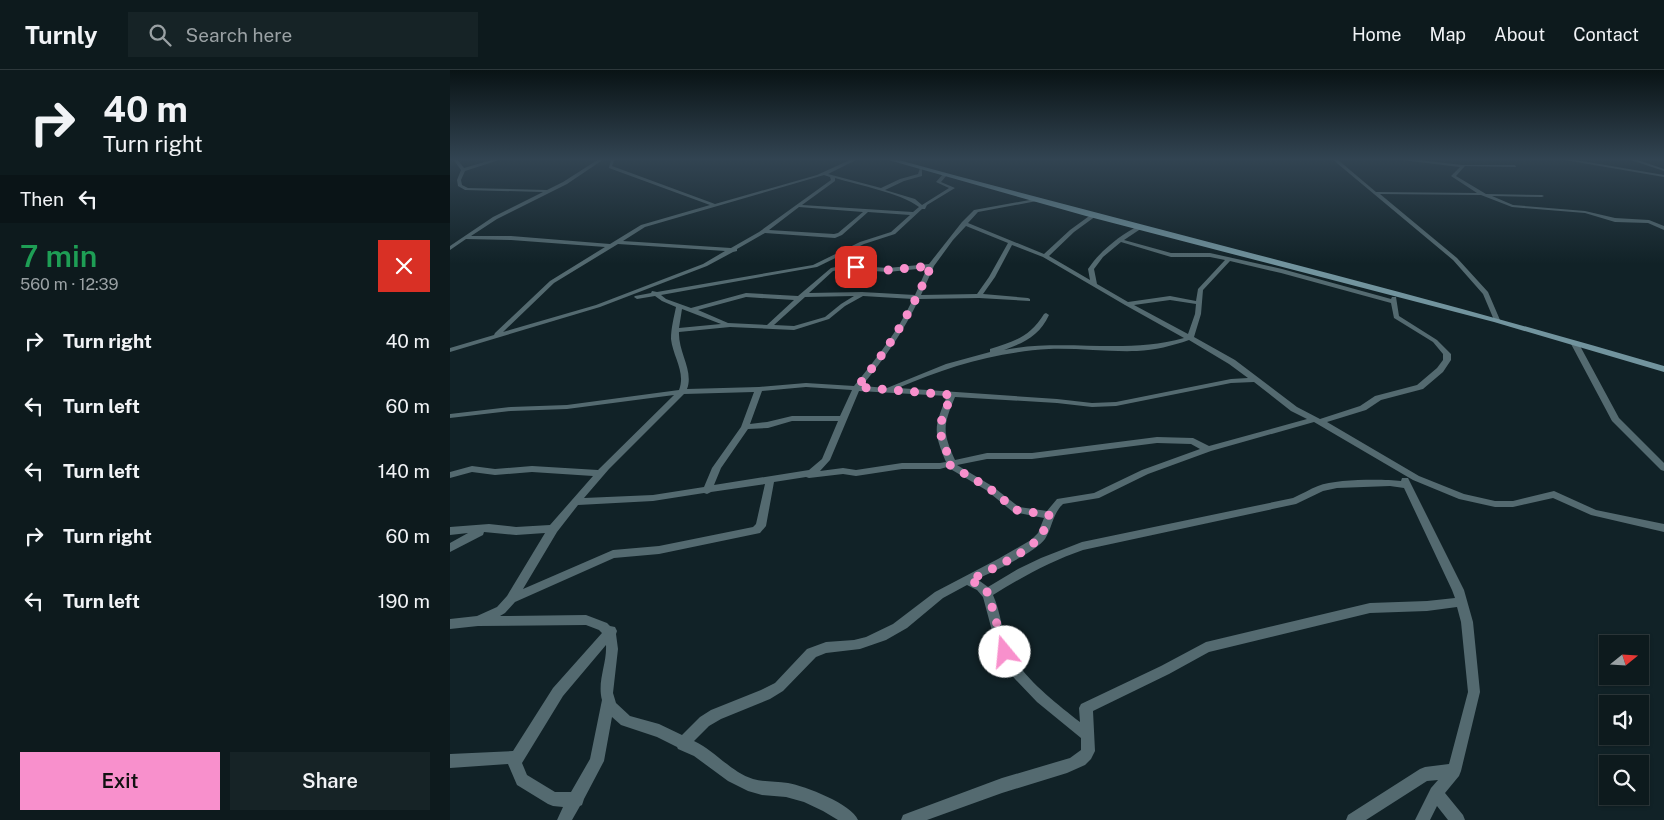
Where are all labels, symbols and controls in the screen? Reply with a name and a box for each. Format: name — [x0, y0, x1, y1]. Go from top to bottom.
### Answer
search box — [128, 12, 478, 57]
text: Turnly — [25, 21, 98, 49]
icon: search — [146, 21, 174, 49]
text: Search here — [186, 24, 292, 46]
text: Home — [1352, 24, 1402, 45]
text: Map — [1430, 24, 1466, 45]
text: About — [1494, 24, 1545, 45]
text: Contact — [1573, 24, 1639, 45]
text: 40 m — [103, 89, 188, 130]
icon: right — [20, 90, 85, 155]
text: Turn right — [103, 131, 203, 157]
icon: left — [74, 185, 102, 213]
text: Then — [20, 188, 64, 210]
text: 7 min — [20, 238, 97, 274]
button: close — [378, 240, 430, 292]
pin — [835, 246, 877, 288]
icon: arrive — [842, 253, 870, 281]
text: 560 m · 12:39 — [20, 275, 119, 294]
icon: right — [20, 327, 48, 355]
text: Turn right — [63, 330, 152, 352]
text: 40 m — [385, 330, 430, 352]
icon: left — [20, 392, 48, 420]
text: Turn left — [63, 395, 140, 417]
text: 60 m — [386, 395, 430, 417]
icon: left — [20, 457, 48, 485]
text: Turn left — [63, 460, 140, 482]
text: 140 m — [378, 460, 430, 482]
icon: right — [20, 522, 48, 550]
text: Turn right — [63, 525, 152, 547]
text: 60 m — [386, 525, 430, 547]
icon: left — [20, 587, 48, 615]
text: Turn left — [63, 590, 140, 612]
text: 190 m — [378, 590, 430, 612]
position arrow — [978, 625, 1030, 677]
north arrow — [1599, 635, 1649, 685]
map controls — [1599, 635, 1649, 805]
button: sound — [1599, 695, 1649, 745]
button: Exit — [20, 752, 220, 810]
button: Share — [230, 752, 430, 810]
button: search — [1599, 755, 1649, 805]

